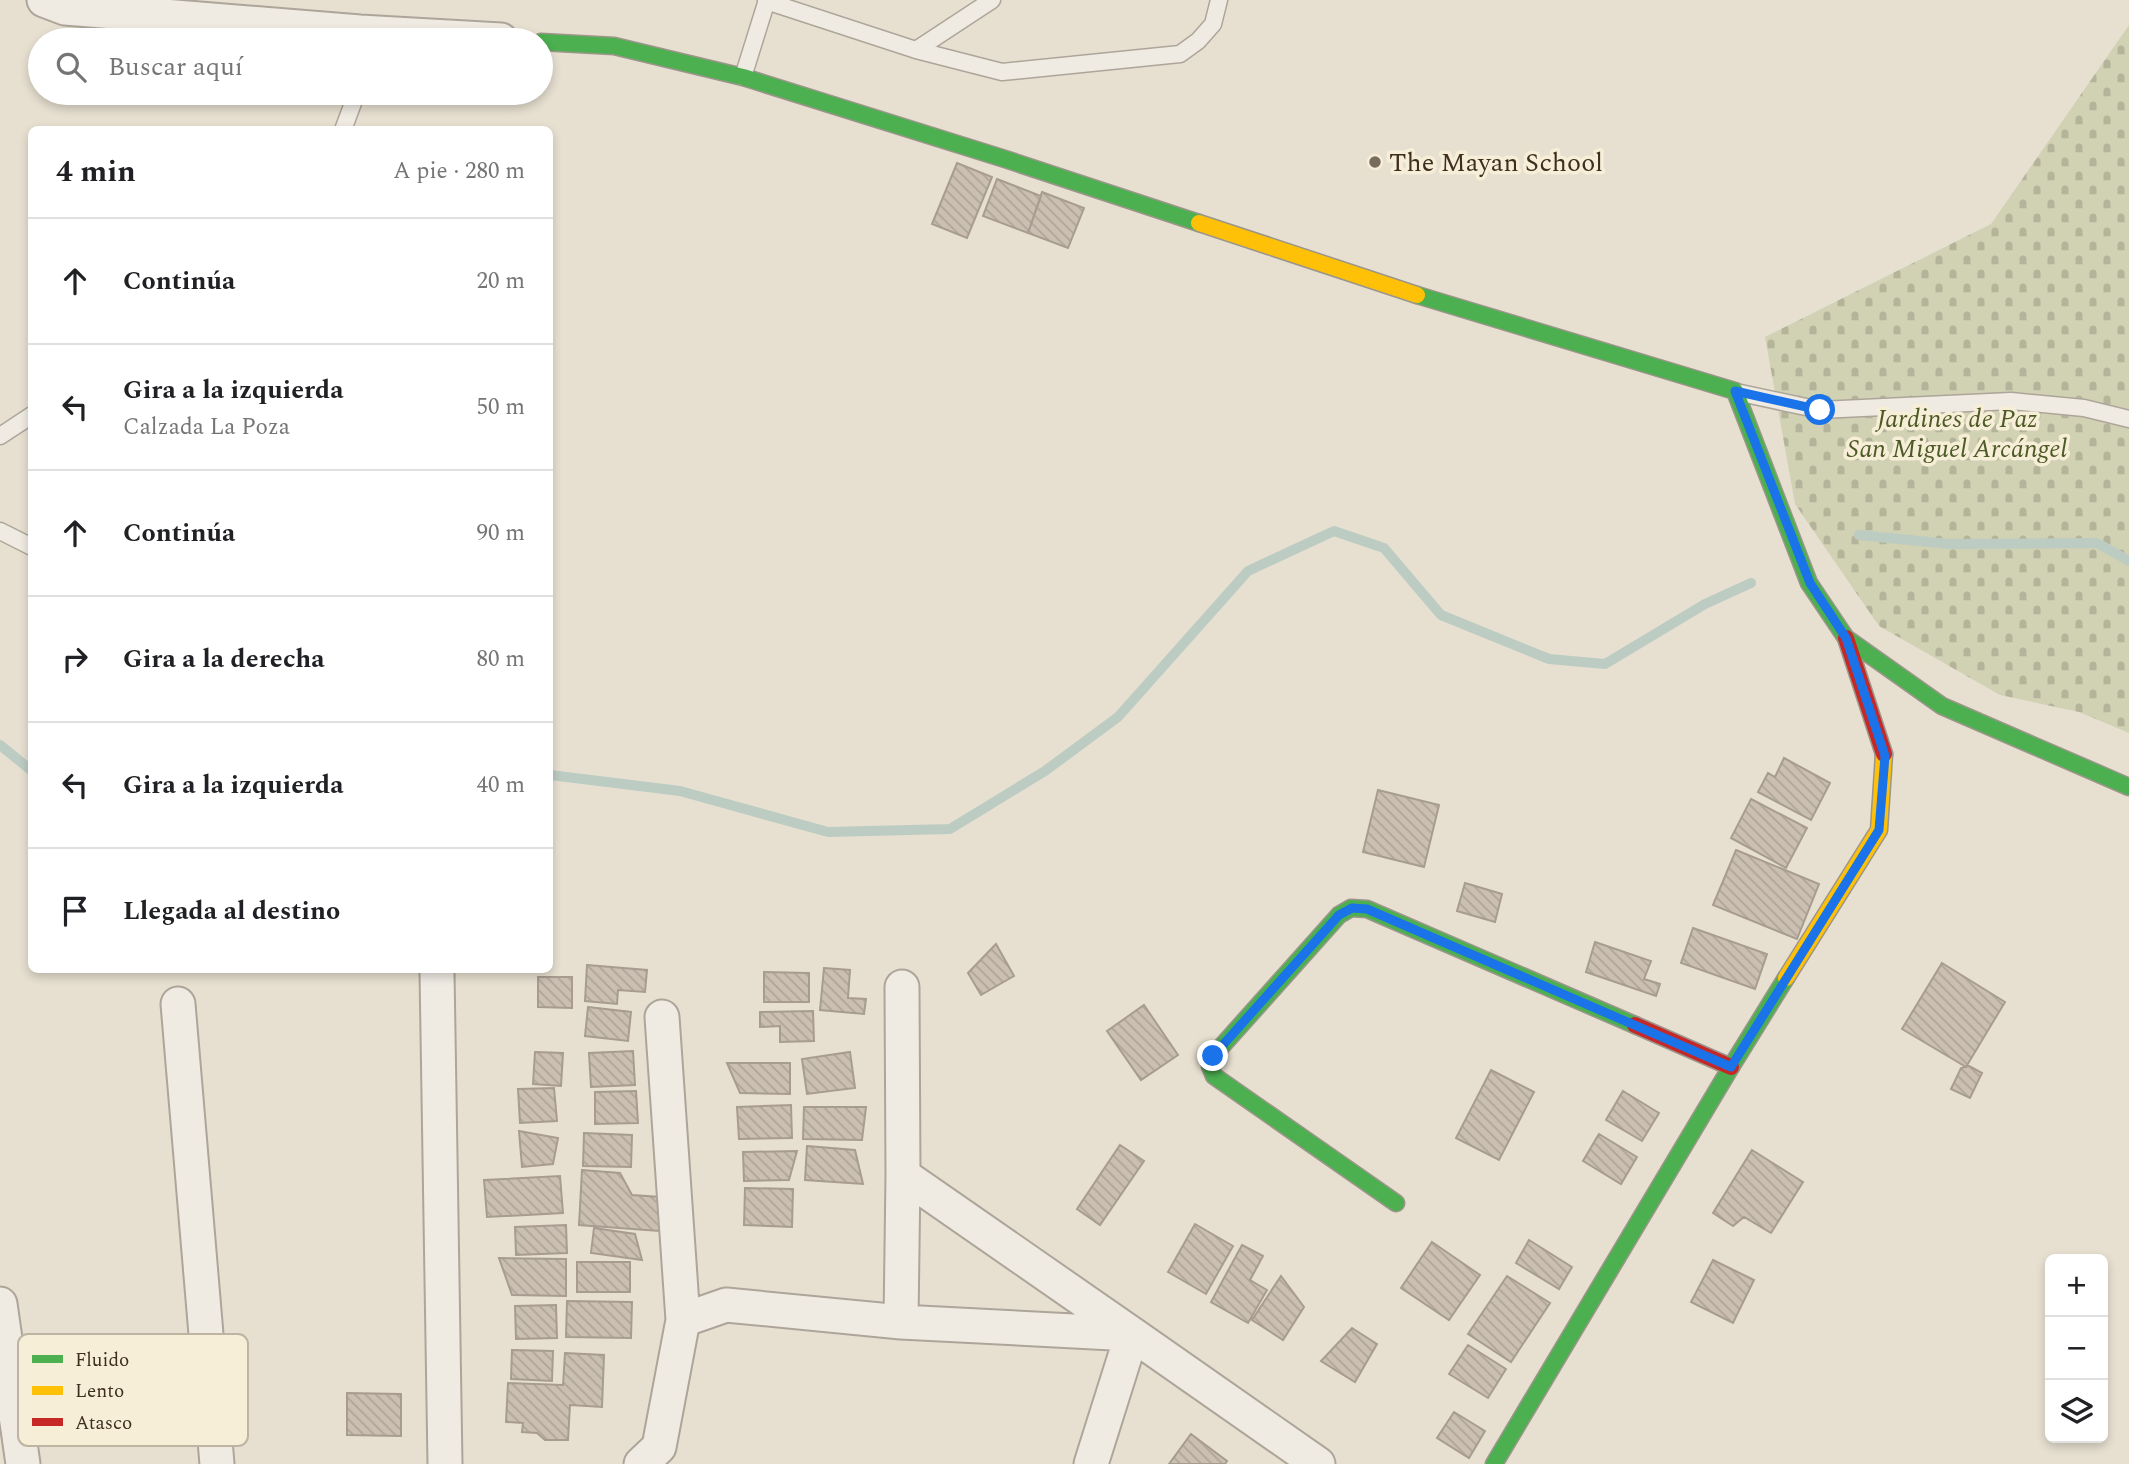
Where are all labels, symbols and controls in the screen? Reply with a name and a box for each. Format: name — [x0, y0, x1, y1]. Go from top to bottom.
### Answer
search box — [28, 28, 553, 105]
text: Buscar aquí — [108, 47, 243, 87]
icon: search — [52, 48, 90, 86]
place label: The Mayan School — [1389, 143, 1603, 183]
text: 4 min — [56, 149, 136, 195]
text: A pie · 280 m — [393, 154, 525, 189]
marker: The Mayan School — [1367, 154, 1383, 170]
text: Continúa — [123, 261, 235, 301]
icon: ahead — [56, 262, 94, 300]
text: 20 m — [476, 264, 525, 299]
text: Gira a la izquierda — [123, 370, 344, 410]
icon: left — [56, 388, 94, 426]
text: 50 m — [476, 390, 525, 425]
route start — [1804, 394, 1835, 425]
park label: Jardines de Paz San Miguel Arcángel — [1847, 399, 2068, 469]
text: Calzada La Poza — [123, 410, 290, 445]
text: Continúa — [123, 513, 235, 553]
icon: ahead — [56, 514, 94, 552]
text: 90 m — [476, 516, 525, 551]
text: Gira a la derecha — [123, 639, 325, 679]
icon: right — [56, 640, 94, 678]
text: 80 m — [476, 642, 525, 677]
text: Gira a la izquierda — [123, 765, 344, 805]
icon: left — [56, 766, 94, 804]
text: 40 m — [476, 768, 525, 803]
text: Llegada al destino — [123, 891, 340, 931]
icon: arrive — [56, 892, 94, 930]
route end — [1197, 1040, 1228, 1071]
map controls — [2045, 1254, 2108, 1443]
button: + — [2045, 1254, 2108, 1317]
button: − — [2045, 1317, 2108, 1380]
legend — [18, 1334, 248, 1446]
text: Fluido — [75, 1346, 129, 1375]
text: Lento — [75, 1377, 124, 1406]
button: layers — [2045, 1380, 2108, 1443]
text: Atasco — [75, 1409, 132, 1438]

